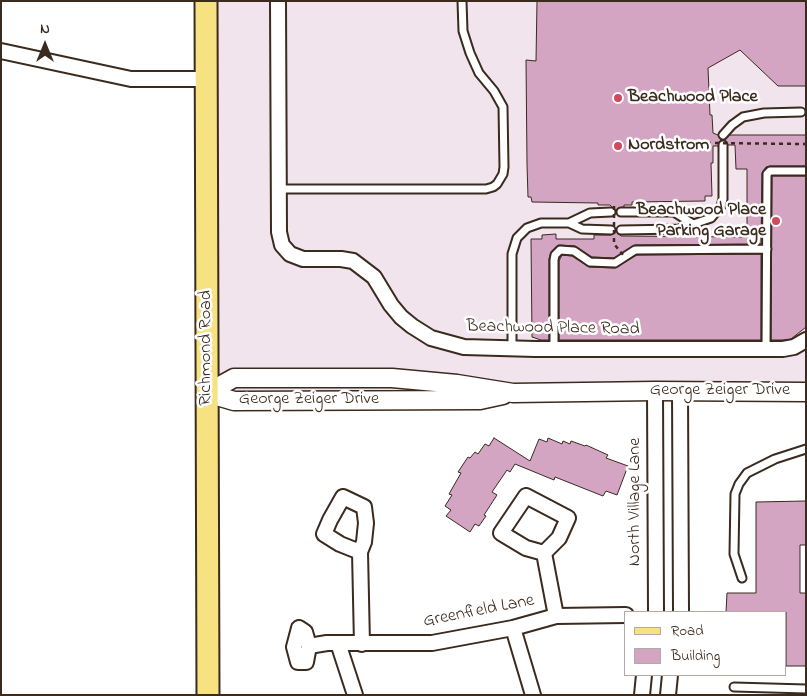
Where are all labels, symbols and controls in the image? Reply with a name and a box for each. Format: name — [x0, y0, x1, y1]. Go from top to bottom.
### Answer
text: N — [40, 19, 50, 40]
north arrow — [20, 20, 70, 70]
place label: Beachwood Place — [628, 87, 758, 109]
marker: Beachwood Place — [612, 92, 624, 104]
place label: Nordstrom — [628, 135, 709, 157]
marker: Nordstrom — [612, 140, 624, 152]
place label: Beachwood Place Parking Garage — [636, 200, 766, 242]
marker: Beachwood Place Parking Garage — [770, 215, 782, 227]
street label: Richmond Road — [196, 290, 218, 406]
street label: Beachwood Place Road — [466, 317, 640, 341]
street label: George Zeiger Drive — [650, 380, 790, 402]
street label: George Zeiger Drive — [239, 389, 379, 411]
street label: North Village Lane — [625, 438, 647, 566]
street label: Greenfield Lane — [422, 591, 536, 633]
legend — [624, 611, 787, 676]
text: Road — [671, 620, 704, 642]
text: Building — [671, 645, 720, 667]

